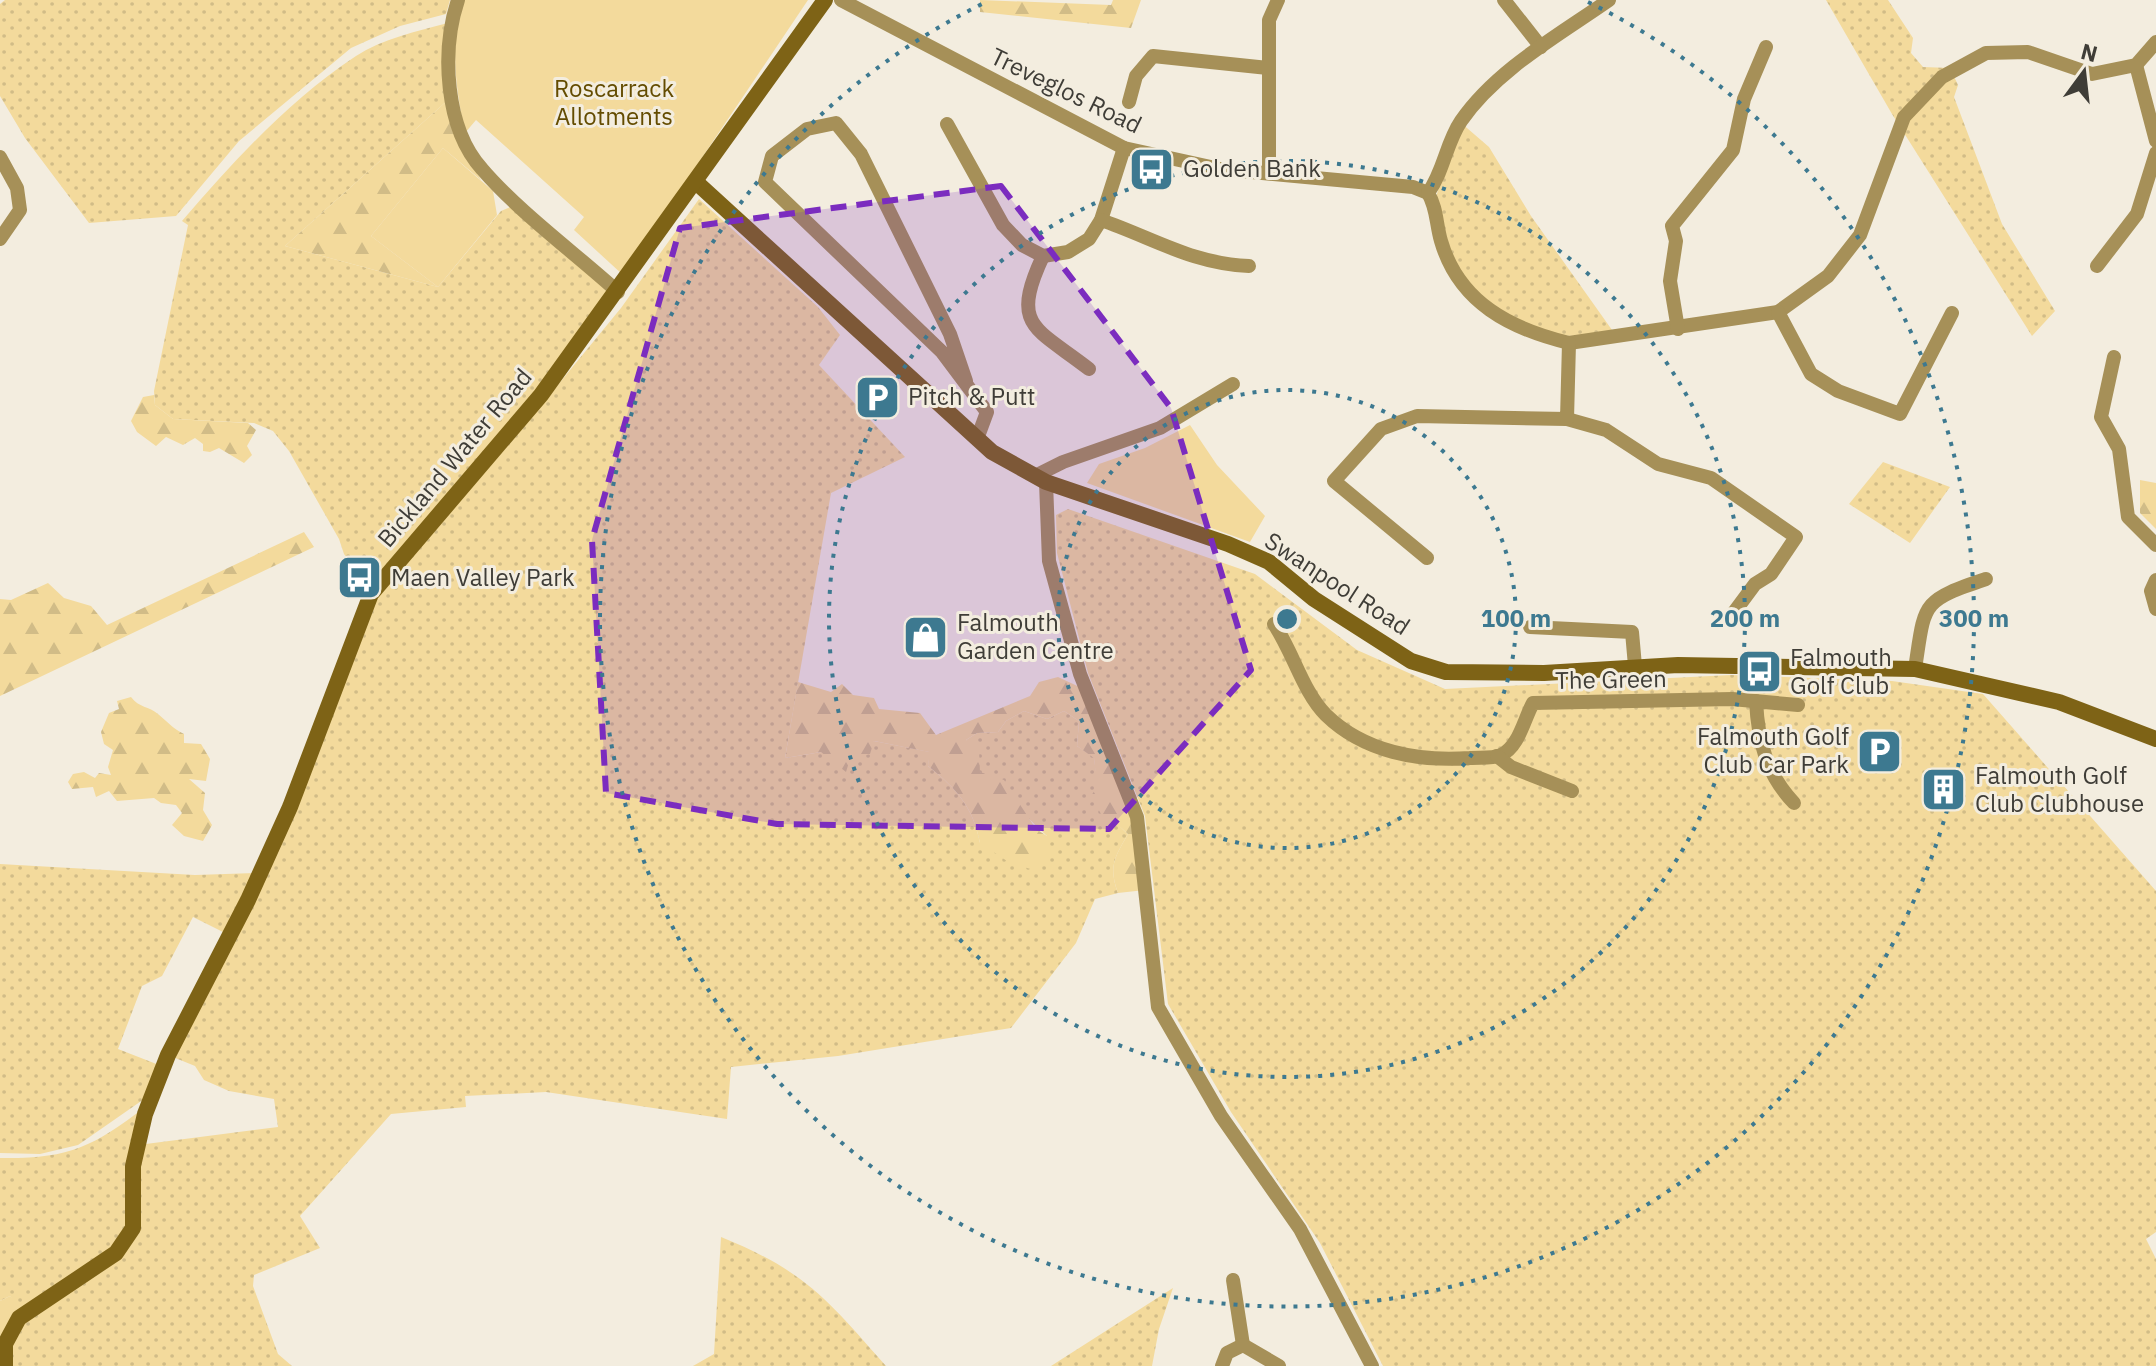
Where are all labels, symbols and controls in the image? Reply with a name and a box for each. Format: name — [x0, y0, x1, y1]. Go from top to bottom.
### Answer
north arrow — [2044, 32, 2124, 112]
text: N — [2078, 36, 2101, 68]
street label: Treveglos Road — [986, 40, 1147, 140]
park label: Roscarrack Allotments — [554, 72, 674, 132]
bus stop icon: Golden Bank — [1128, 145, 1176, 193]
place label: Golden Bank — [1183, 152, 1321, 184]
street label: Bickland Water Road — [370, 361, 539, 553]
parking icon: Pitch & Putt — [853, 373, 901, 421]
place label: Pitch & Putt — [908, 380, 1035, 412]
street label: Swanpool Road — [1259, 524, 1416, 642]
bus stop icon: Maen Valley Park — [336, 554, 384, 602]
place label: Maen Valley Park — [391, 561, 575, 593]
text: 100 m — [1481, 602, 1551, 634]
text: 200 m — [1710, 602, 1780, 634]
text: 300 m — [1939, 602, 2009, 634]
centre of rings — [1273, 605, 1301, 633]
place label: Falmouth Garden Centre — [957, 606, 1114, 666]
shop icon: Falmouth Garden Centre — [902, 613, 950, 661]
place label: Falmouth Golf Club — [1790, 641, 1892, 701]
bus stop icon: Falmouth Golf Club — [1735, 648, 1783, 696]
street label: The Green — [1555, 662, 1667, 696]
place label: Falmouth Golf Club Car Park — [1697, 720, 1849, 780]
parking icon: Falmouth Golf Club Car Park — [1856, 727, 1904, 775]
place label: Falmouth Golf Club Clubhouse — [1975, 759, 2144, 819]
building icon: Falmouth Golf Club Clubhouse — [1920, 766, 1968, 814]

